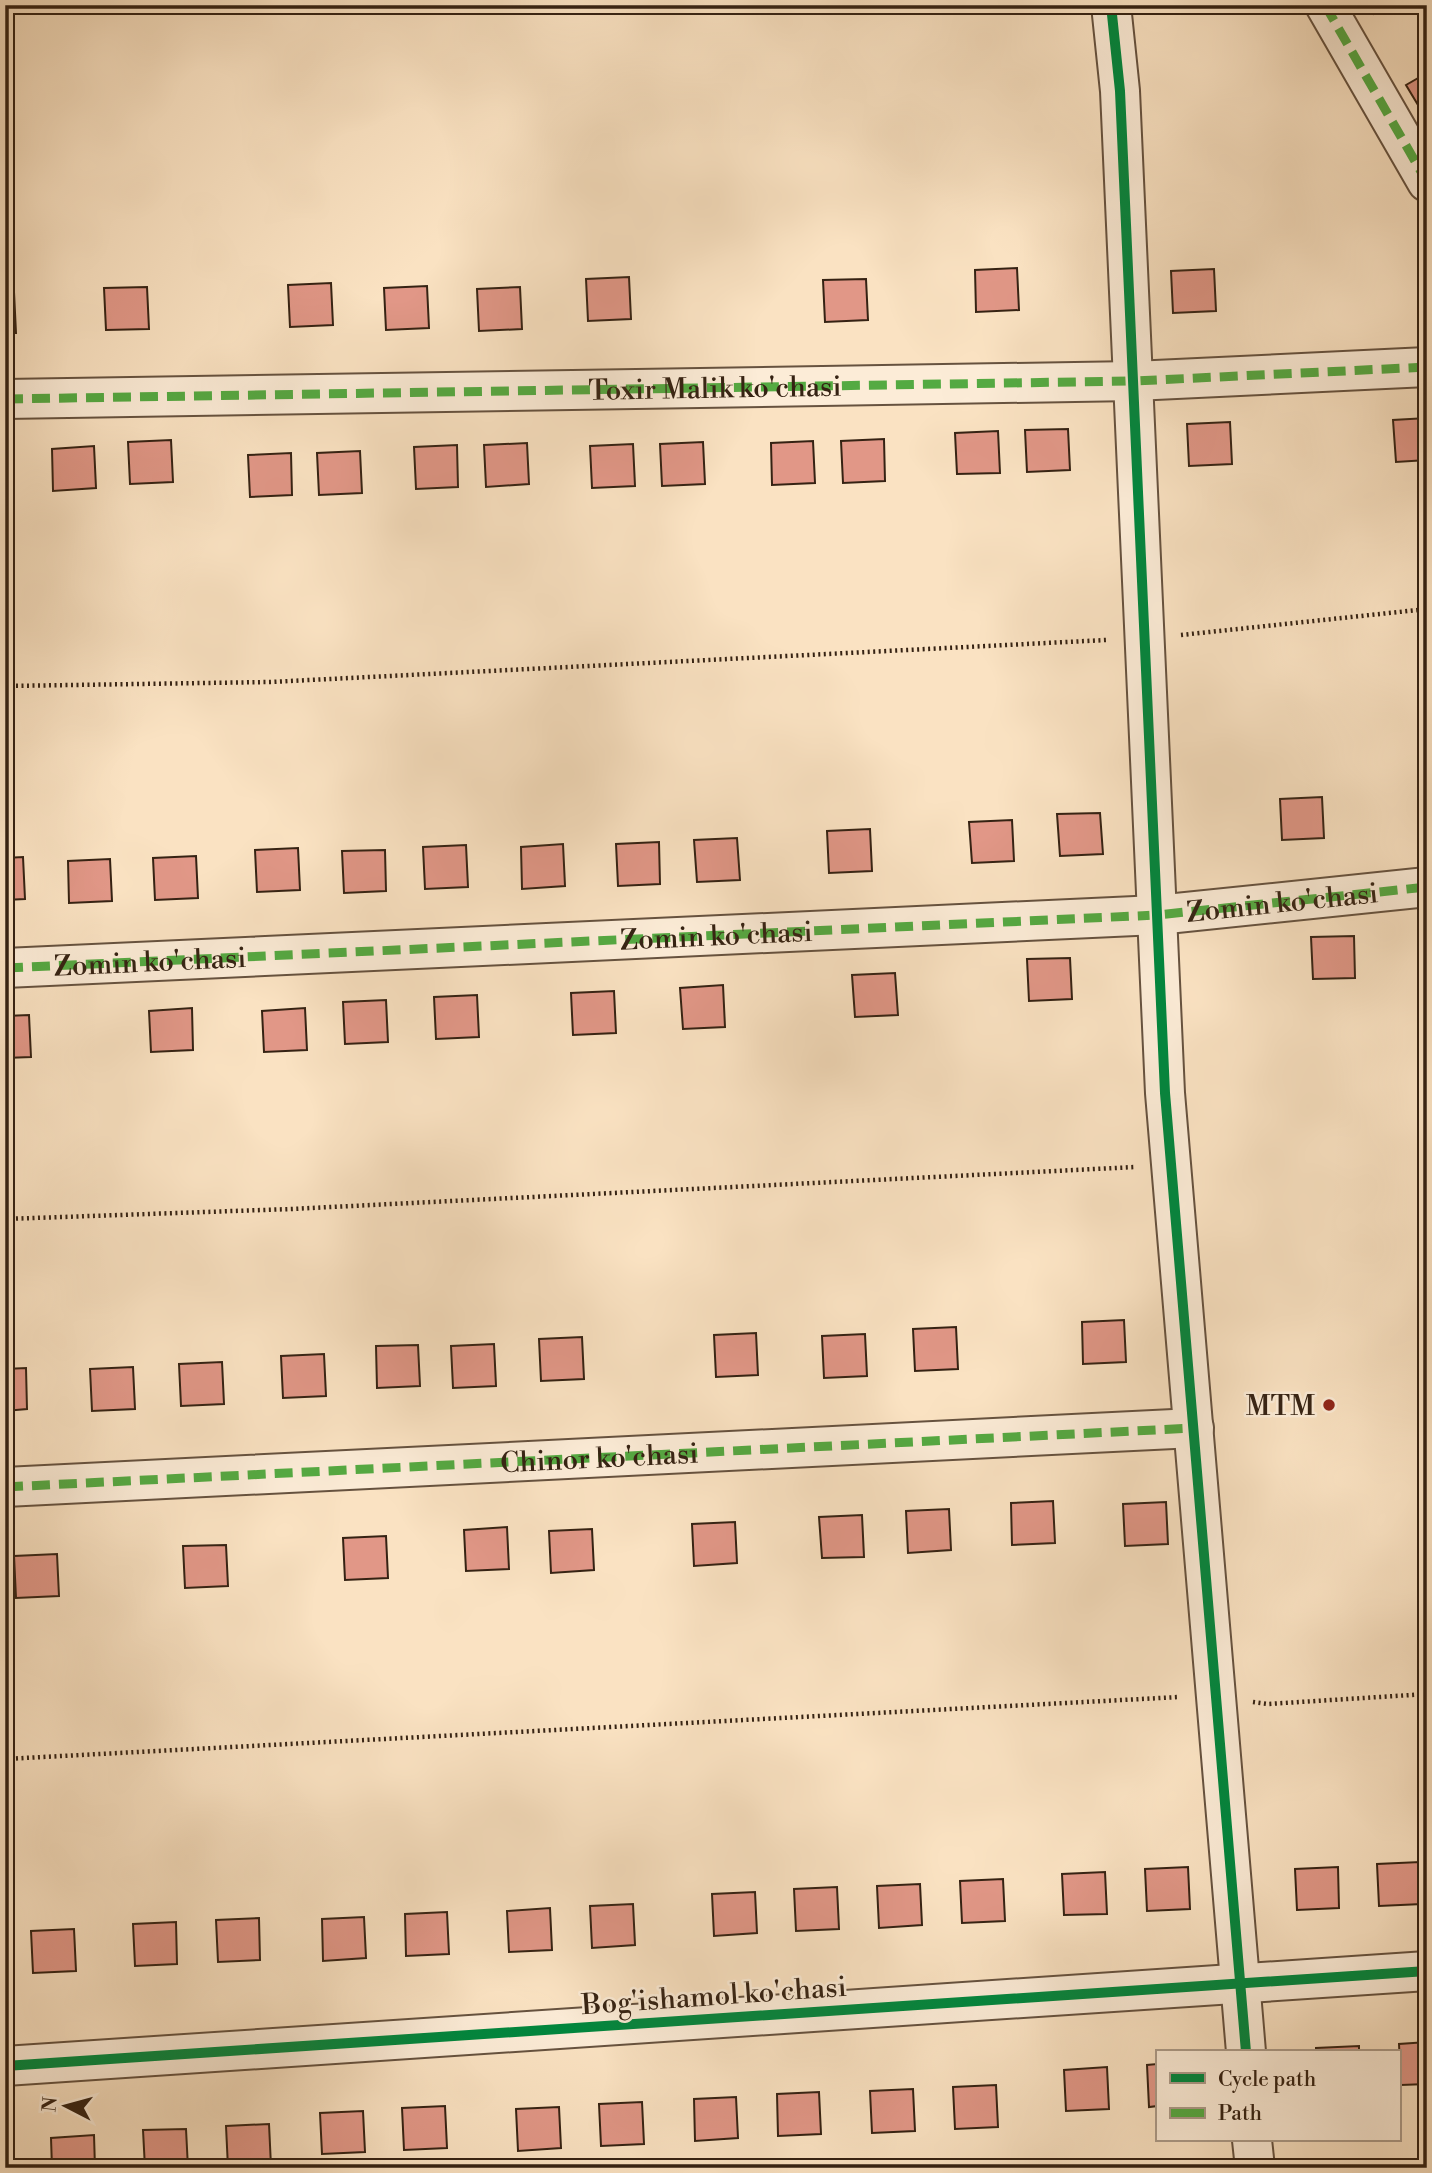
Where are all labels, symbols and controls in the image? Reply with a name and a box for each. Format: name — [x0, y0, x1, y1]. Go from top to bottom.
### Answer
street label: Toxir Malik ko'chasi — [588, 370, 842, 409]
street label: Zomin ko'chasi — [1185, 876, 1380, 931]
street label: Zomin ko'chasi — [619, 915, 813, 959]
street label: Zomin ko'chasi — [53, 941, 247, 985]
place label: MTM — [1246, 1389, 1315, 1424]
marker: MTM — [1321, 1397, 1337, 1413]
street label: Chinor ko'chasi — [500, 1437, 699, 1481]
street label: Bog'ishamol ko'chasi — [579, 1970, 848, 2023]
legend — [1156, 2050, 1400, 2142]
text: Cycle path — [1218, 2067, 1317, 2093]
north arrow — [32, 2072, 102, 2142]
text: N — [37, 2096, 63, 2113]
text: Path — [1218, 2101, 1263, 2127]

